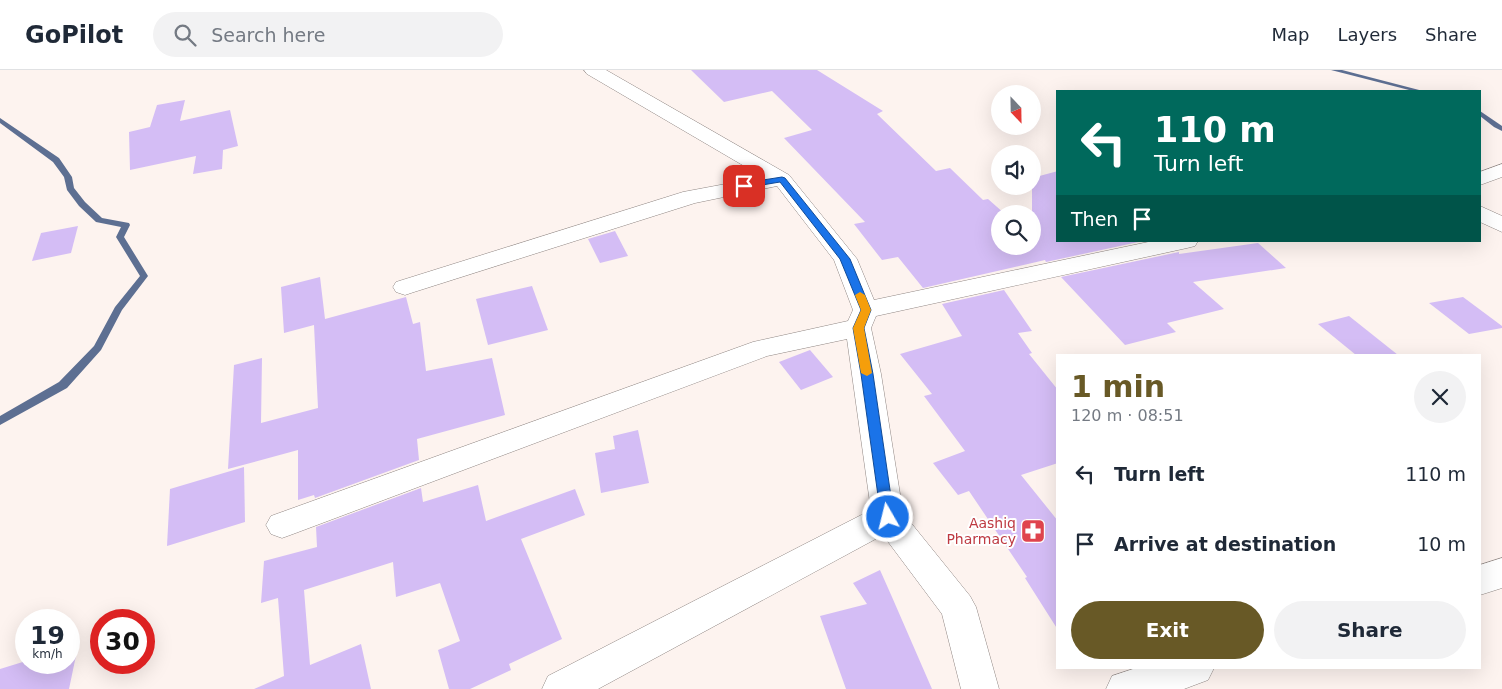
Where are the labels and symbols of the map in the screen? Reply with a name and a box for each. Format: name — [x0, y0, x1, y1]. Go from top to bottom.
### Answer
north arrow — [991, 85, 1041, 135]
pin — [723, 165, 765, 207]
position arrow — [861, 490, 913, 542]
place label: Aashiq Pharmacy — [946, 515, 1016, 547]
pharmacy icon: Aashiq Pharmacy — [1020, 518, 1046, 544]
speed limit sign: 30 — [90, 609, 155, 674]

